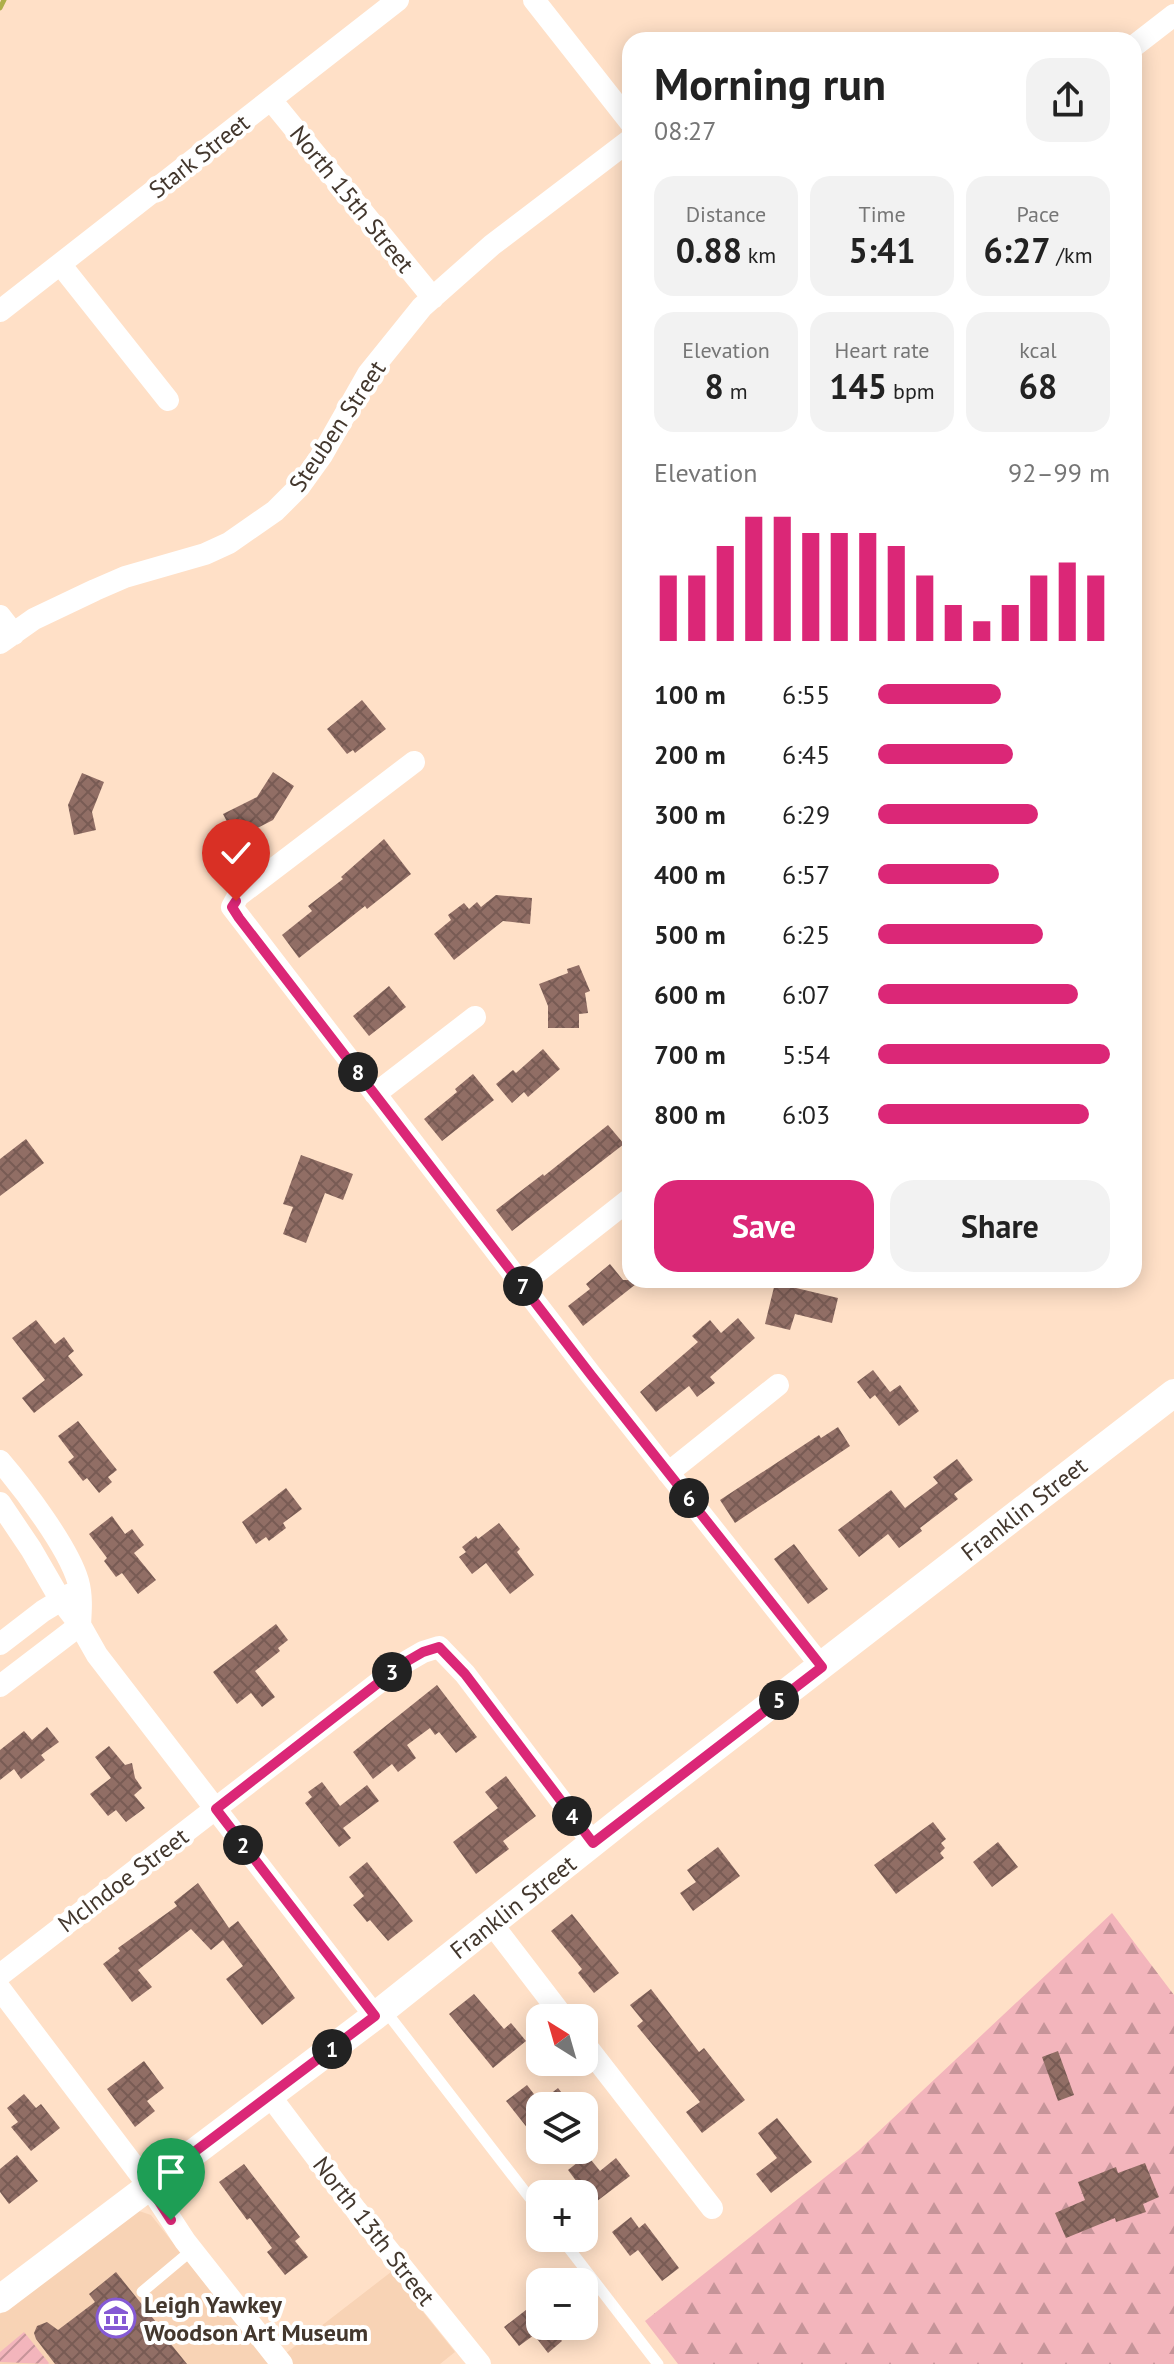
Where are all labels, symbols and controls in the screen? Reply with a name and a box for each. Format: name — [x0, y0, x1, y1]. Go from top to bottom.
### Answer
text: Morning run — [654, 55, 886, 112]
button: share — [1026, 58, 1110, 142]
street label: Stark Street — [142, 107, 256, 205]
text: 08:27 — [654, 114, 716, 147]
street label: North 15th Street — [283, 119, 421, 279]
text: Distance — [686, 200, 766, 228]
text: Time — [858, 200, 906, 228]
text: Pace — [1016, 200, 1060, 228]
text: 0.88 — [676, 228, 742, 272]
text: 5:41 — [849, 228, 915, 272]
text: 6:27 — [983, 228, 1050, 272]
text: km — [742, 241, 776, 269]
text: /km — [1050, 241, 1093, 269]
text: Elevation — [682, 336, 770, 364]
text: Heart rate — [834, 336, 930, 364]
text: kcal — [1019, 336, 1057, 364]
street label: Steuben Street — [282, 354, 392, 498]
text: 8 — [704, 364, 724, 408]
text: 145 — [829, 364, 887, 408]
text: 68 — [1019, 364, 1057, 408]
text: m — [724, 377, 748, 405]
text: bpm — [887, 377, 935, 405]
text: Elevation — [654, 456, 758, 489]
text: 92–99 m — [1008, 456, 1110, 489]
text: 100 m — [654, 678, 726, 711]
text: 6:55 — [782, 678, 830, 711]
text: 200 m — [654, 738, 726, 771]
text: 6:45 — [782, 738, 830, 771]
text: 300 m — [654, 798, 726, 831]
text: 6:29 — [782, 798, 830, 831]
pin — [202, 819, 270, 901]
icon: check — [214, 831, 258, 875]
text: 400 m — [654, 858, 726, 891]
text: 6:57 — [782, 858, 830, 891]
text: 500 m — [654, 918, 726, 951]
text: 6:25 — [782, 918, 830, 951]
text: 600 m — [654, 978, 726, 1011]
text: 6:07 — [782, 978, 830, 1011]
text: 700 m — [654, 1038, 726, 1071]
text: 5:54 — [782, 1038, 830, 1071]
pin: 8 — [338, 1052, 378, 1092]
text: 8 — [352, 1058, 364, 1086]
text: 800 m — [654, 1098, 726, 1131]
text: 6:03 — [782, 1098, 830, 1131]
button: Save — [654, 1180, 874, 1272]
button: Share — [890, 1180, 1110, 1272]
pin: 7 — [503, 1266, 543, 1306]
text: 7 — [517, 1272, 529, 1300]
street label: Franklin Street — [955, 1450, 1093, 1568]
pin: 6 — [669, 1478, 709, 1518]
text: 6 — [683, 1484, 695, 1512]
pin: 3 — [372, 1652, 412, 1692]
text: 3 — [386, 1658, 398, 1686]
pin: 5 — [759, 1680, 799, 1720]
text: 5 — [773, 1686, 785, 1714]
pin: 4 — [552, 1796, 592, 1836]
text: 4 — [566, 1802, 578, 1830]
street label: McIndoe Street — [52, 1821, 194, 1939]
pin: 2 — [223, 1825, 263, 1865]
text: 2 — [237, 1831, 249, 1859]
street label: Franklin Street — [444, 1848, 582, 1966]
north arrow — [526, 2004, 598, 2076]
map controls — [526, 2004, 598, 2340]
pin: 1 — [312, 2029, 352, 2069]
text: 1 — [326, 2035, 338, 2063]
button: layers — [526, 2092, 598, 2164]
pin — [137, 2138, 205, 2220]
icon: arrive — [149, 2150, 193, 2194]
street label: North 13th Street — [306, 2150, 442, 2312]
button: + — [526, 2180, 598, 2252]
button: − — [526, 2268, 598, 2340]
place label: Leigh Yawkey Woodson Art Museum — [144, 2289, 368, 2348]
museum icon: Leigh Yawkey Woodson Art Museum — [95, 2297, 137, 2339]

